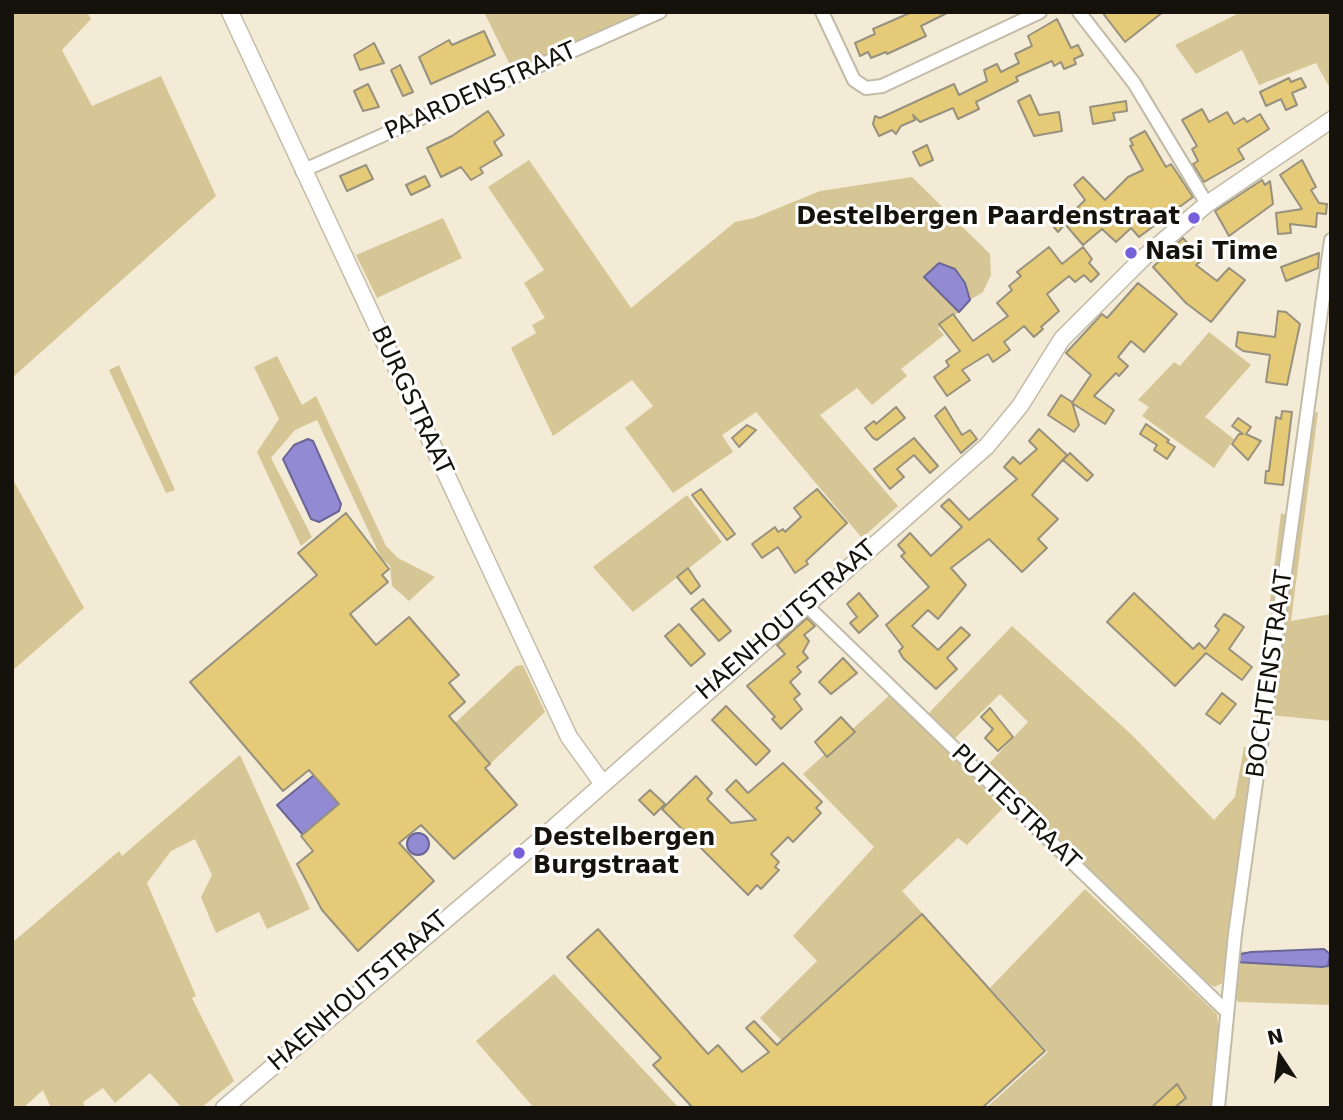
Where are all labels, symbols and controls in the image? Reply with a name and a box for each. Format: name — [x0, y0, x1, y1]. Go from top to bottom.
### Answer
street label: PAARDENSTRAAT — [381, 37, 581, 147]
place label: Destelbergen Paardenstraat — [796, 204, 1180, 232]
marker: Destelbergen Paardenstraat — [1186, 210, 1202, 226]
place label: Nasi Time — [1145, 239, 1278, 267]
marker: Nasi Time — [1123, 245, 1139, 261]
street label: BURGSTRAAT — [364, 322, 458, 480]
street label: HAENHOUTSTRAAT — [691, 535, 883, 707]
street label: BOCHTENSTRAAT — [1242, 568, 1300, 780]
street label: PUTTESTRAAT — [945, 739, 1085, 877]
place label: Destelbergen Burgstraat — [533, 825, 715, 881]
marker: Destelbergen Burgstraat — [511, 845, 527, 861]
street label: HAENHOUTSTRAAT — [263, 906, 455, 1078]
north arrow — [1245, 1022, 1315, 1092]
text: N — [1265, 1024, 1285, 1049]

